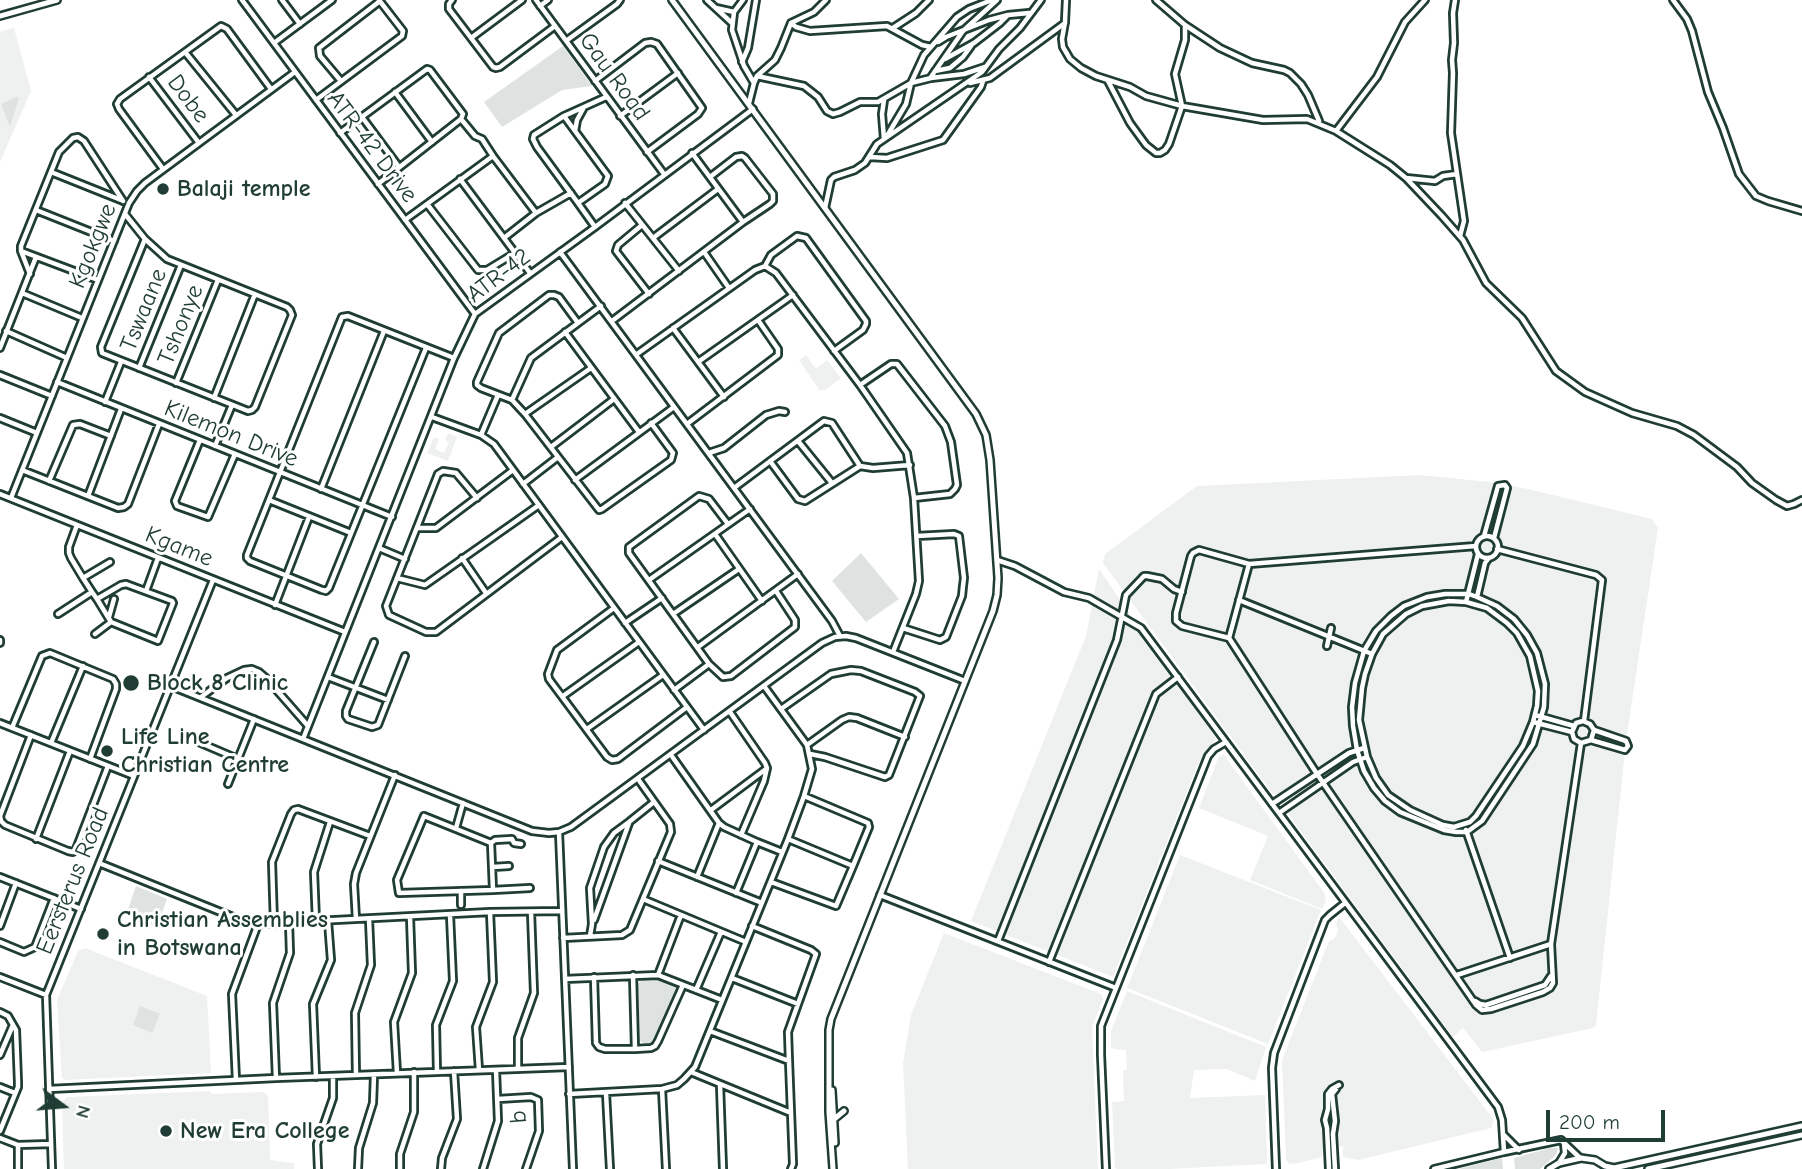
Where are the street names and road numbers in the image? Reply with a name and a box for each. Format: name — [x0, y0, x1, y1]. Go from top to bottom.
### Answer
street label: Gau Road — [572, 27, 656, 127]
street label: Dobe — [161, 69, 215, 129]
street label: ATR-42 Drive — [321, 85, 423, 209]
street label: Kgokgwe — [63, 200, 123, 292]
street label: ATR-42 — [461, 243, 537, 309]
street label: Tswaane — [114, 265, 174, 355]
street label: Tshonye — [152, 281, 210, 369]
street label: Kilemon Drive — [160, 394, 302, 474]
street label: Kgame — [141, 520, 217, 574]
street label: Eersterus Road — [30, 803, 116, 959]
street label: b — [504, 1109, 534, 1125]

